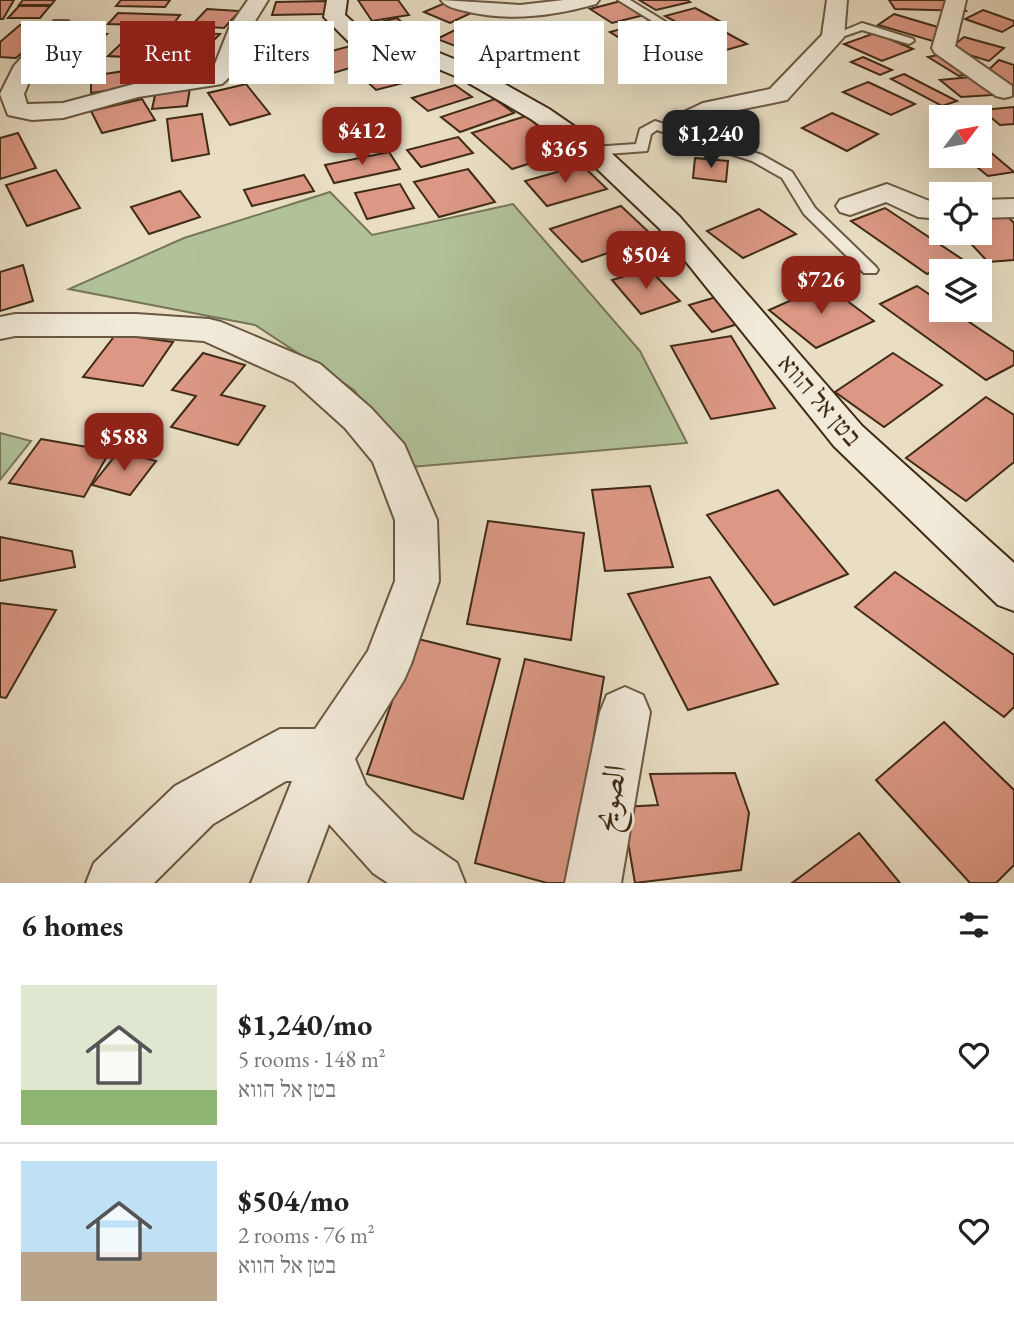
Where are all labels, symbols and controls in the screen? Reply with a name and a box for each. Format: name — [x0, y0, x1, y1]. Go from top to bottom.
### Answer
chip: Buy — [21, 21, 106, 84]
chip: Rent — [120, 21, 215, 84]
chip: Filters — [229, 21, 334, 84]
chip: New — [348, 21, 440, 84]
chip: Apartment — [454, 21, 604, 84]
chip: House — [618, 21, 727, 84]
north arrow — [929, 105, 992, 168]
map controls — [929, 105, 992, 322]
pin: $412 — [321, 108, 403, 167]
pin: $1,240 — [654, 110, 768, 170]
text: $412 — [338, 115, 386, 145]
text: $1,240 — [679, 118, 743, 148]
pin: $365 — [524, 125, 606, 185]
text: $365 — [541, 133, 589, 163]
button: locate — [929, 182, 992, 245]
pin: $504 — [605, 232, 687, 291]
text: $504 — [622, 239, 670, 269]
pin: $726 — [780, 256, 862, 316]
button: layers — [929, 259, 992, 322]
text: $726 — [797, 264, 845, 294]
street label: בטן אל הווא — [771, 347, 869, 453]
pin: $588 — [83, 414, 165, 473]
text: $588 — [100, 421, 148, 451]
street label: الصويح — [582, 761, 642, 836]
text: 6 homes — [21, 906, 123, 945]
icon: filters — [955, 906, 993, 944]
text: $1,240/mo — [238, 1005, 372, 1044]
icon: home — [77, 1013, 161, 1097]
icon: heart — [955, 1036, 993, 1074]
text: 5 rooms · 148 m² — [238, 1044, 386, 1074]
text: בטן אל הווא — [238, 1074, 336, 1104]
text: $504/mo — [238, 1181, 349, 1220]
icon: home — [77, 1189, 161, 1273]
icon: heart — [955, 1212, 993, 1250]
text: 2 rooms · 76 m² — [238, 1220, 375, 1250]
text: בטן אל הווא — [238, 1250, 336, 1280]

